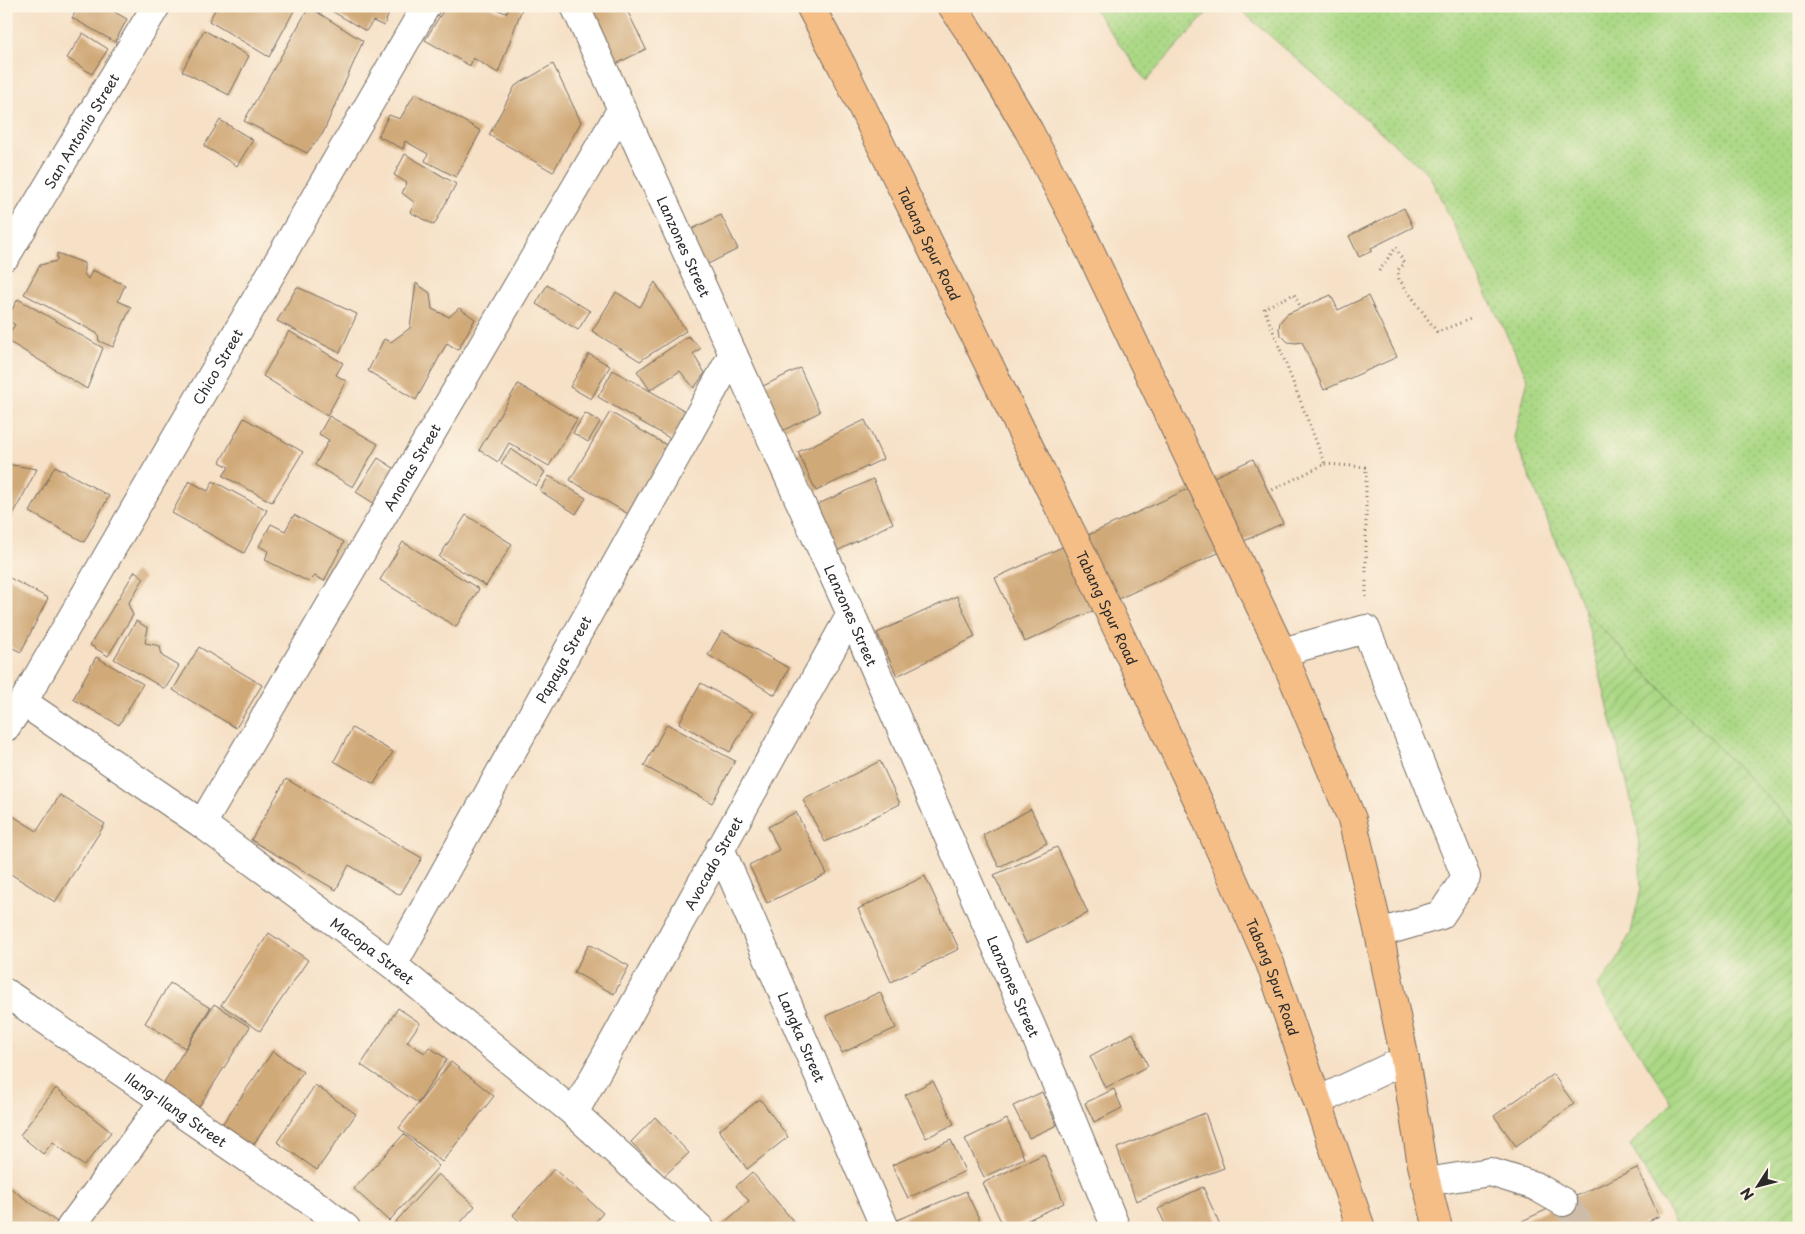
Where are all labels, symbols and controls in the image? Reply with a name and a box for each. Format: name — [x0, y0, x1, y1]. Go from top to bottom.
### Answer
street label: San Antonio Street — [38, 69, 124, 192]
street label: Tabang Spur Road — [893, 183, 966, 304]
street label: Lanzones Street — [652, 193, 716, 301]
street label: Chico Street — [187, 324, 248, 408]
street label: Anonas Street — [378, 419, 446, 515]
street label: Tabang Spur Road — [1071, 547, 1143, 668]
street label: Lanzones Street — [819, 561, 883, 669]
street label: Papaya Street — [530, 611, 596, 707]
street label: Avocado Street — [678, 812, 747, 913]
street label: Macopa Street — [326, 912, 419, 989]
street label: Tabang Spur Road — [1241, 915, 1305, 1038]
street label: Lanzones Street — [982, 932, 1045, 1041]
street label: Langka Street — [773, 989, 831, 1086]
street label: Ilang-Ilang Street — [121, 1067, 232, 1152]
north arrow — [1732, 1162, 1782, 1212]
text: N — [1735, 1183, 1759, 1205]

